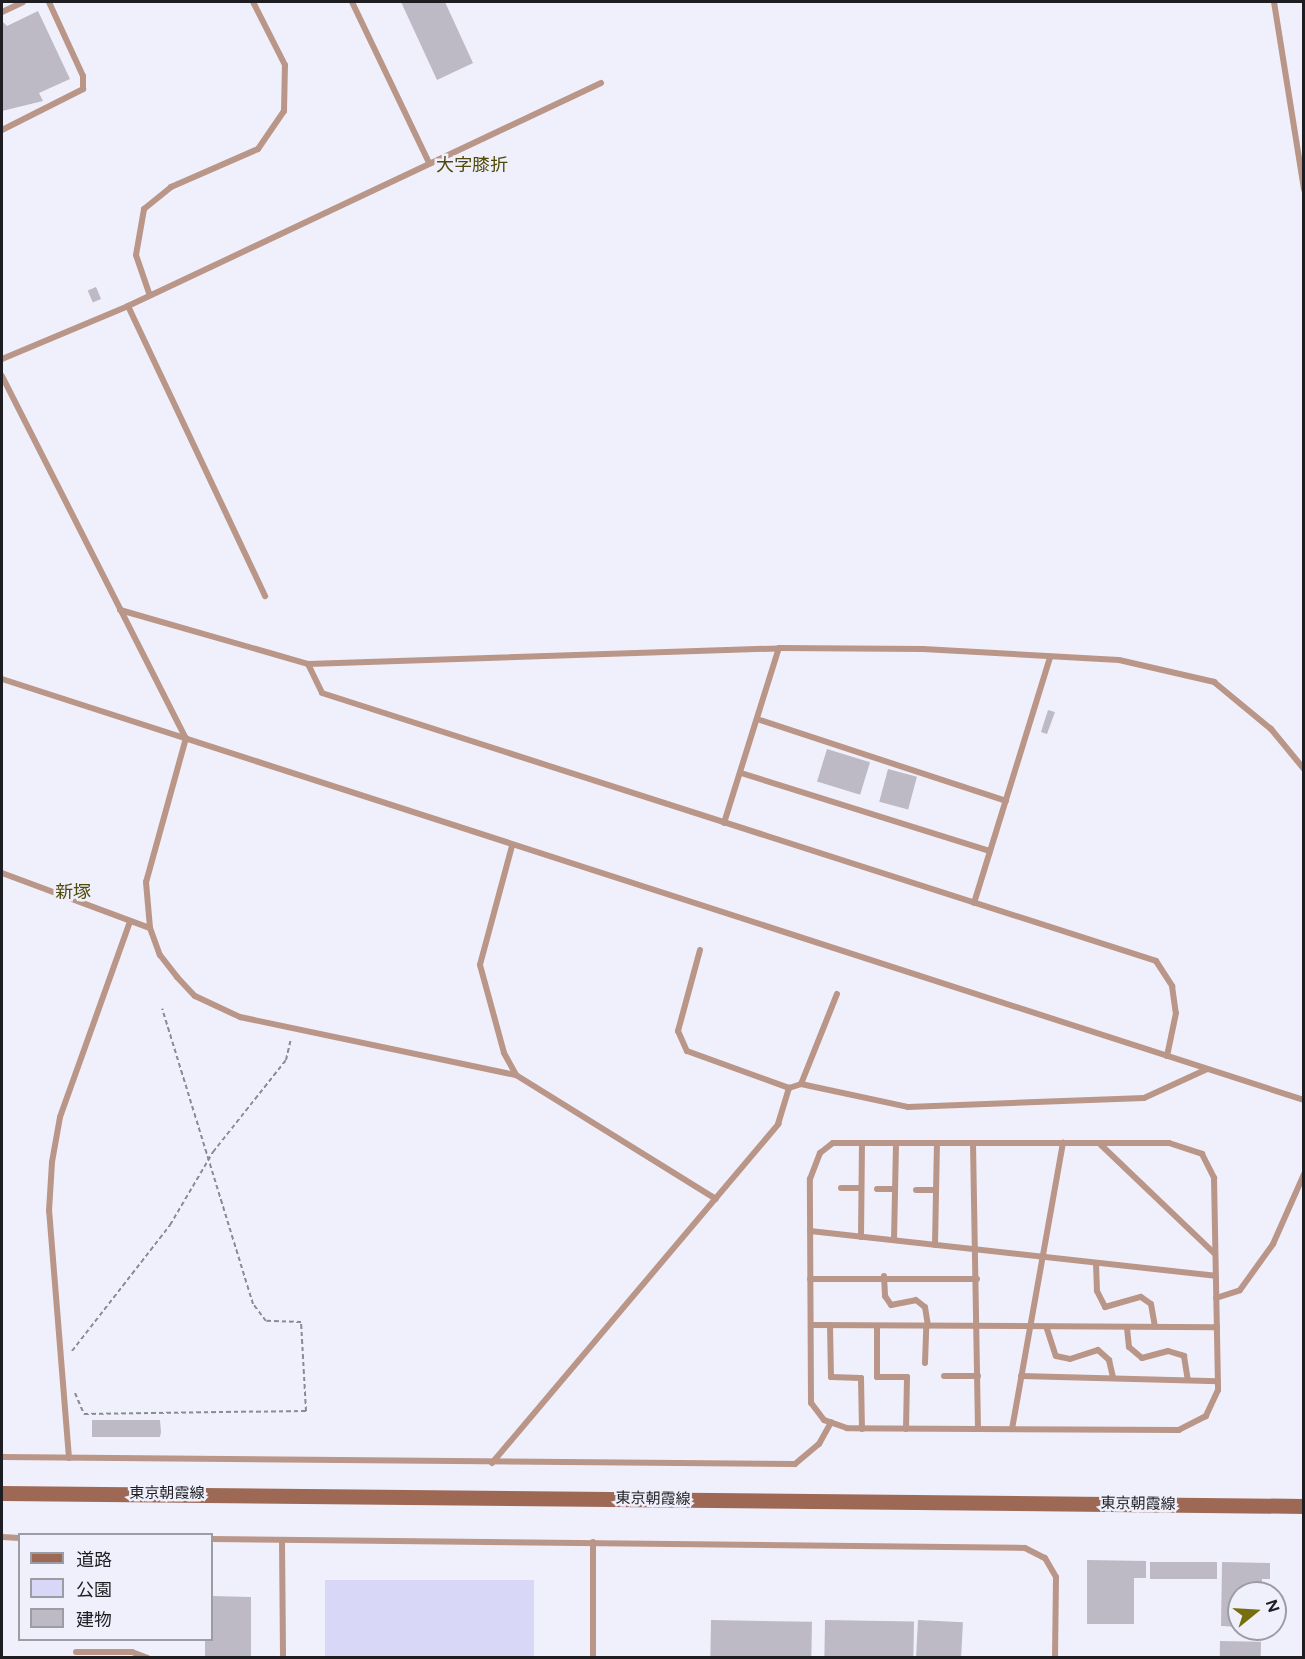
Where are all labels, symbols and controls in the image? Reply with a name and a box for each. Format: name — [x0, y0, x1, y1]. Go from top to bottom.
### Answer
district label: 大字膝折 — [436, 154, 508, 176]
district label: 新塚 — [55, 881, 91, 903]
street label: 東京朝霞線 — [130, 1485, 204, 1503]
street label: 東京朝霞線 — [615, 1489, 691, 1509]
street label: 東京朝霞線 — [1100, 1494, 1176, 1514]
legend — [18, 1533, 213, 1641]
text: 道路 — [76, 1549, 112, 1571]
text: 公園 — [76, 1579, 112, 1601]
north arrow — [1227, 1581, 1287, 1641]
text: N — [1262, 1597, 1284, 1615]
text: 建物 — [76, 1609, 112, 1631]

